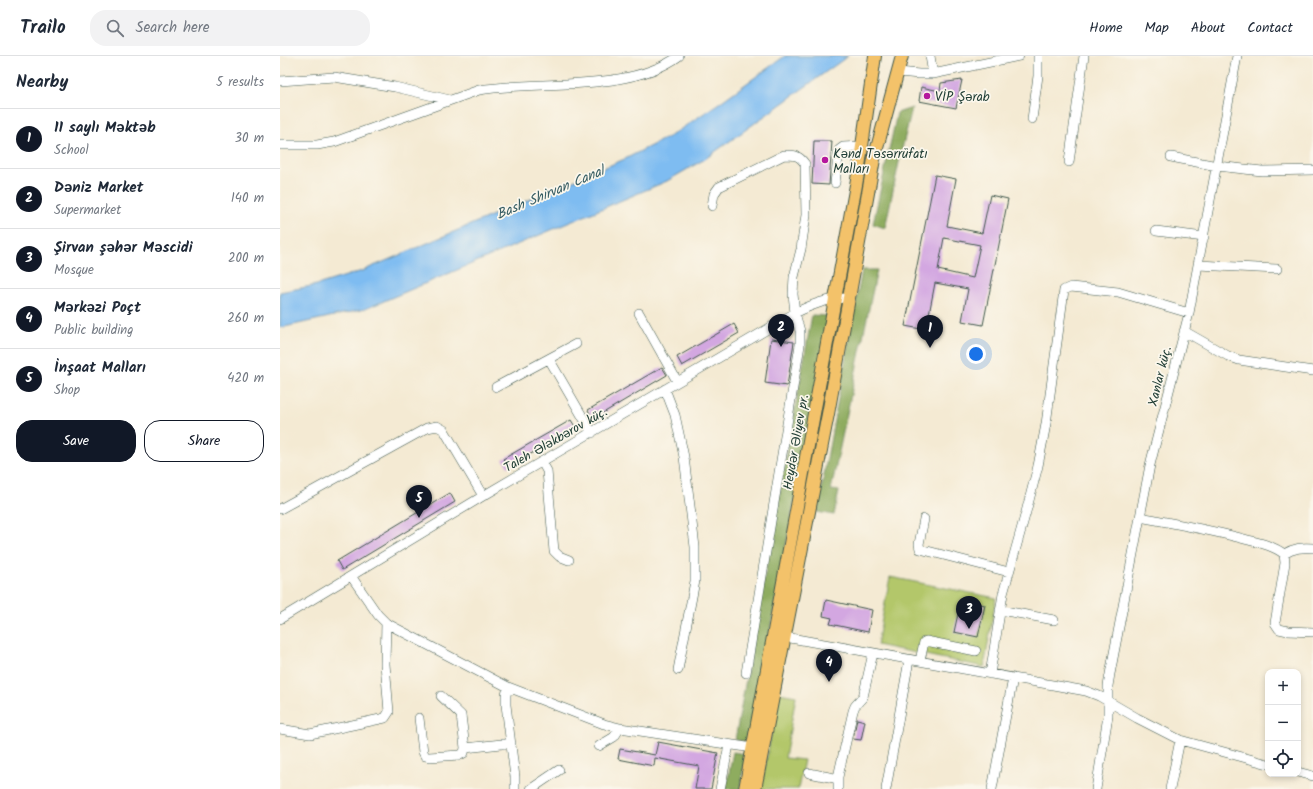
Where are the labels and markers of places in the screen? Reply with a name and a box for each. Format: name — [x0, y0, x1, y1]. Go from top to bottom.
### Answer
place label: VİP Şərab — [935, 87, 990, 108]
marker: VİP Şərab — [922, 91, 932, 101]
place label: Kənd Təsərrüfatı Malları — [833, 144, 928, 180]
marker: Kənd Təsərrüfatı Malları — [820, 155, 830, 165]
pin: 2 — [768, 314, 794, 347]
pin: 1 — [917, 315, 943, 348]
pin: 5 — [406, 485, 432, 518]
pin: 3 — [956, 596, 982, 629]
pin: 4 — [816, 649, 842, 682]

